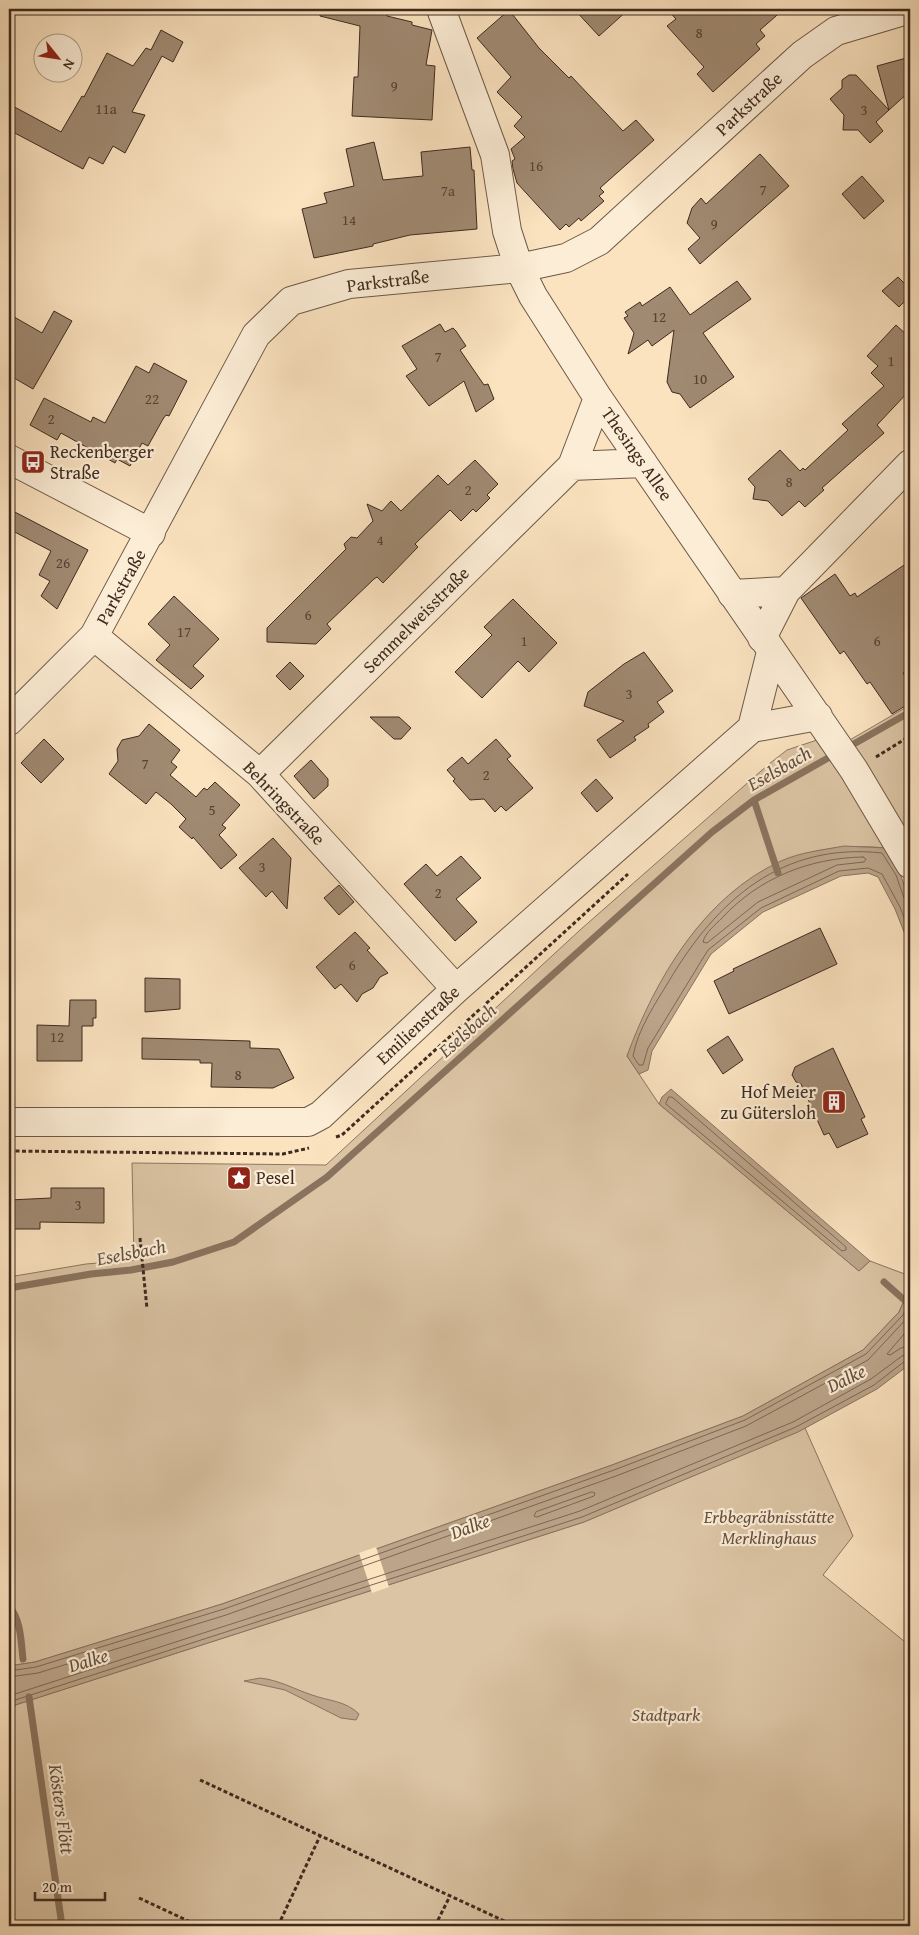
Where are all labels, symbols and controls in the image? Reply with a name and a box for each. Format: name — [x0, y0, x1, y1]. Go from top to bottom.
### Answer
house number: 8 — [695, 22, 703, 43]
north arrow — [32, 32, 82, 82]
text: N — [58, 55, 80, 74]
street label: Parkstraße — [709, 65, 788, 142]
house number: 9 — [390, 75, 398, 96]
house number: 11a — [95, 98, 117, 119]
house number: 3 — [860, 99, 868, 120]
house number: 16 — [529, 155, 543, 176]
house number: 7 — [759, 179, 767, 200]
house number: 7a — [441, 180, 455, 201]
house number: 14 — [342, 209, 356, 230]
house number: 9 — [710, 213, 718, 234]
street label: Parkstraße — [345, 262, 431, 299]
house number: 12 — [652, 306, 666, 327]
house number: 7 — [434, 346, 442, 367]
house number: 1 — [887, 350, 895, 371]
house number: 10 — [693, 368, 707, 389]
house number: 22 — [145, 388, 159, 409]
street label: Thesings Allee — [595, 401, 680, 506]
house number: 2 — [47, 408, 55, 429]
place label: Reckenberger Straße — [50, 438, 154, 486]
bus stop icon: Reckenberger Straße — [20, 449, 46, 475]
house number: 8 — [785, 471, 793, 492]
house number: 2 — [464, 479, 472, 500]
house number: 4 — [376, 529, 384, 550]
street label: Parkstraße — [89, 544, 152, 630]
house number: 26 — [56, 552, 70, 573]
street label: Semmelweisstraße — [356, 560, 475, 679]
house number: 6 — [304, 604, 312, 625]
house number: 17 — [177, 621, 191, 642]
house number: 1 — [520, 630, 528, 651]
house number: 6 — [873, 630, 881, 651]
house number: 3 — [625, 683, 633, 704]
water label: Eselsbach — [741, 738, 817, 798]
house number: 7 — [141, 753, 149, 774]
street label: Behringstraße — [237, 754, 332, 851]
house number: 2 — [482, 764, 490, 785]
house number: 5 — [208, 799, 216, 820]
house number: 3 — [258, 856, 266, 877]
house number: 2 — [434, 882, 442, 903]
house number: 6 — [348, 954, 356, 975]
street label: Emilienstraße — [370, 979, 466, 1071]
water label: Eselsbach — [431, 996, 503, 1064]
house number: 12 — [50, 1026, 64, 1047]
house number: 8 — [234, 1064, 242, 1085]
place label: Hof Meier zu Gütersloh — [720, 1078, 817, 1126]
building icon: Hof Meier zu Gütersloh — [821, 1089, 847, 1115]
place label: Pesel — [256, 1164, 295, 1191]
place icon: Pesel — [226, 1165, 252, 1191]
house number: 3 — [74, 1194, 82, 1215]
water label: Eselsbach — [93, 1232, 168, 1273]
water label: Dalke — [821, 1356, 871, 1400]
park label: Erbbegräbnisstätte Merklinghaus — [703, 1503, 834, 1551]
water label: Dalke — [445, 1506, 494, 1546]
water label: Dalke — [64, 1641, 112, 1680]
park label: Stadtpark — [632, 1701, 701, 1728]
water label: Kösters Flött — [42, 1761, 82, 1857]
scale bar — [35, 1870, 105, 1902]
text: 20 m — [42, 1876, 73, 1897]

